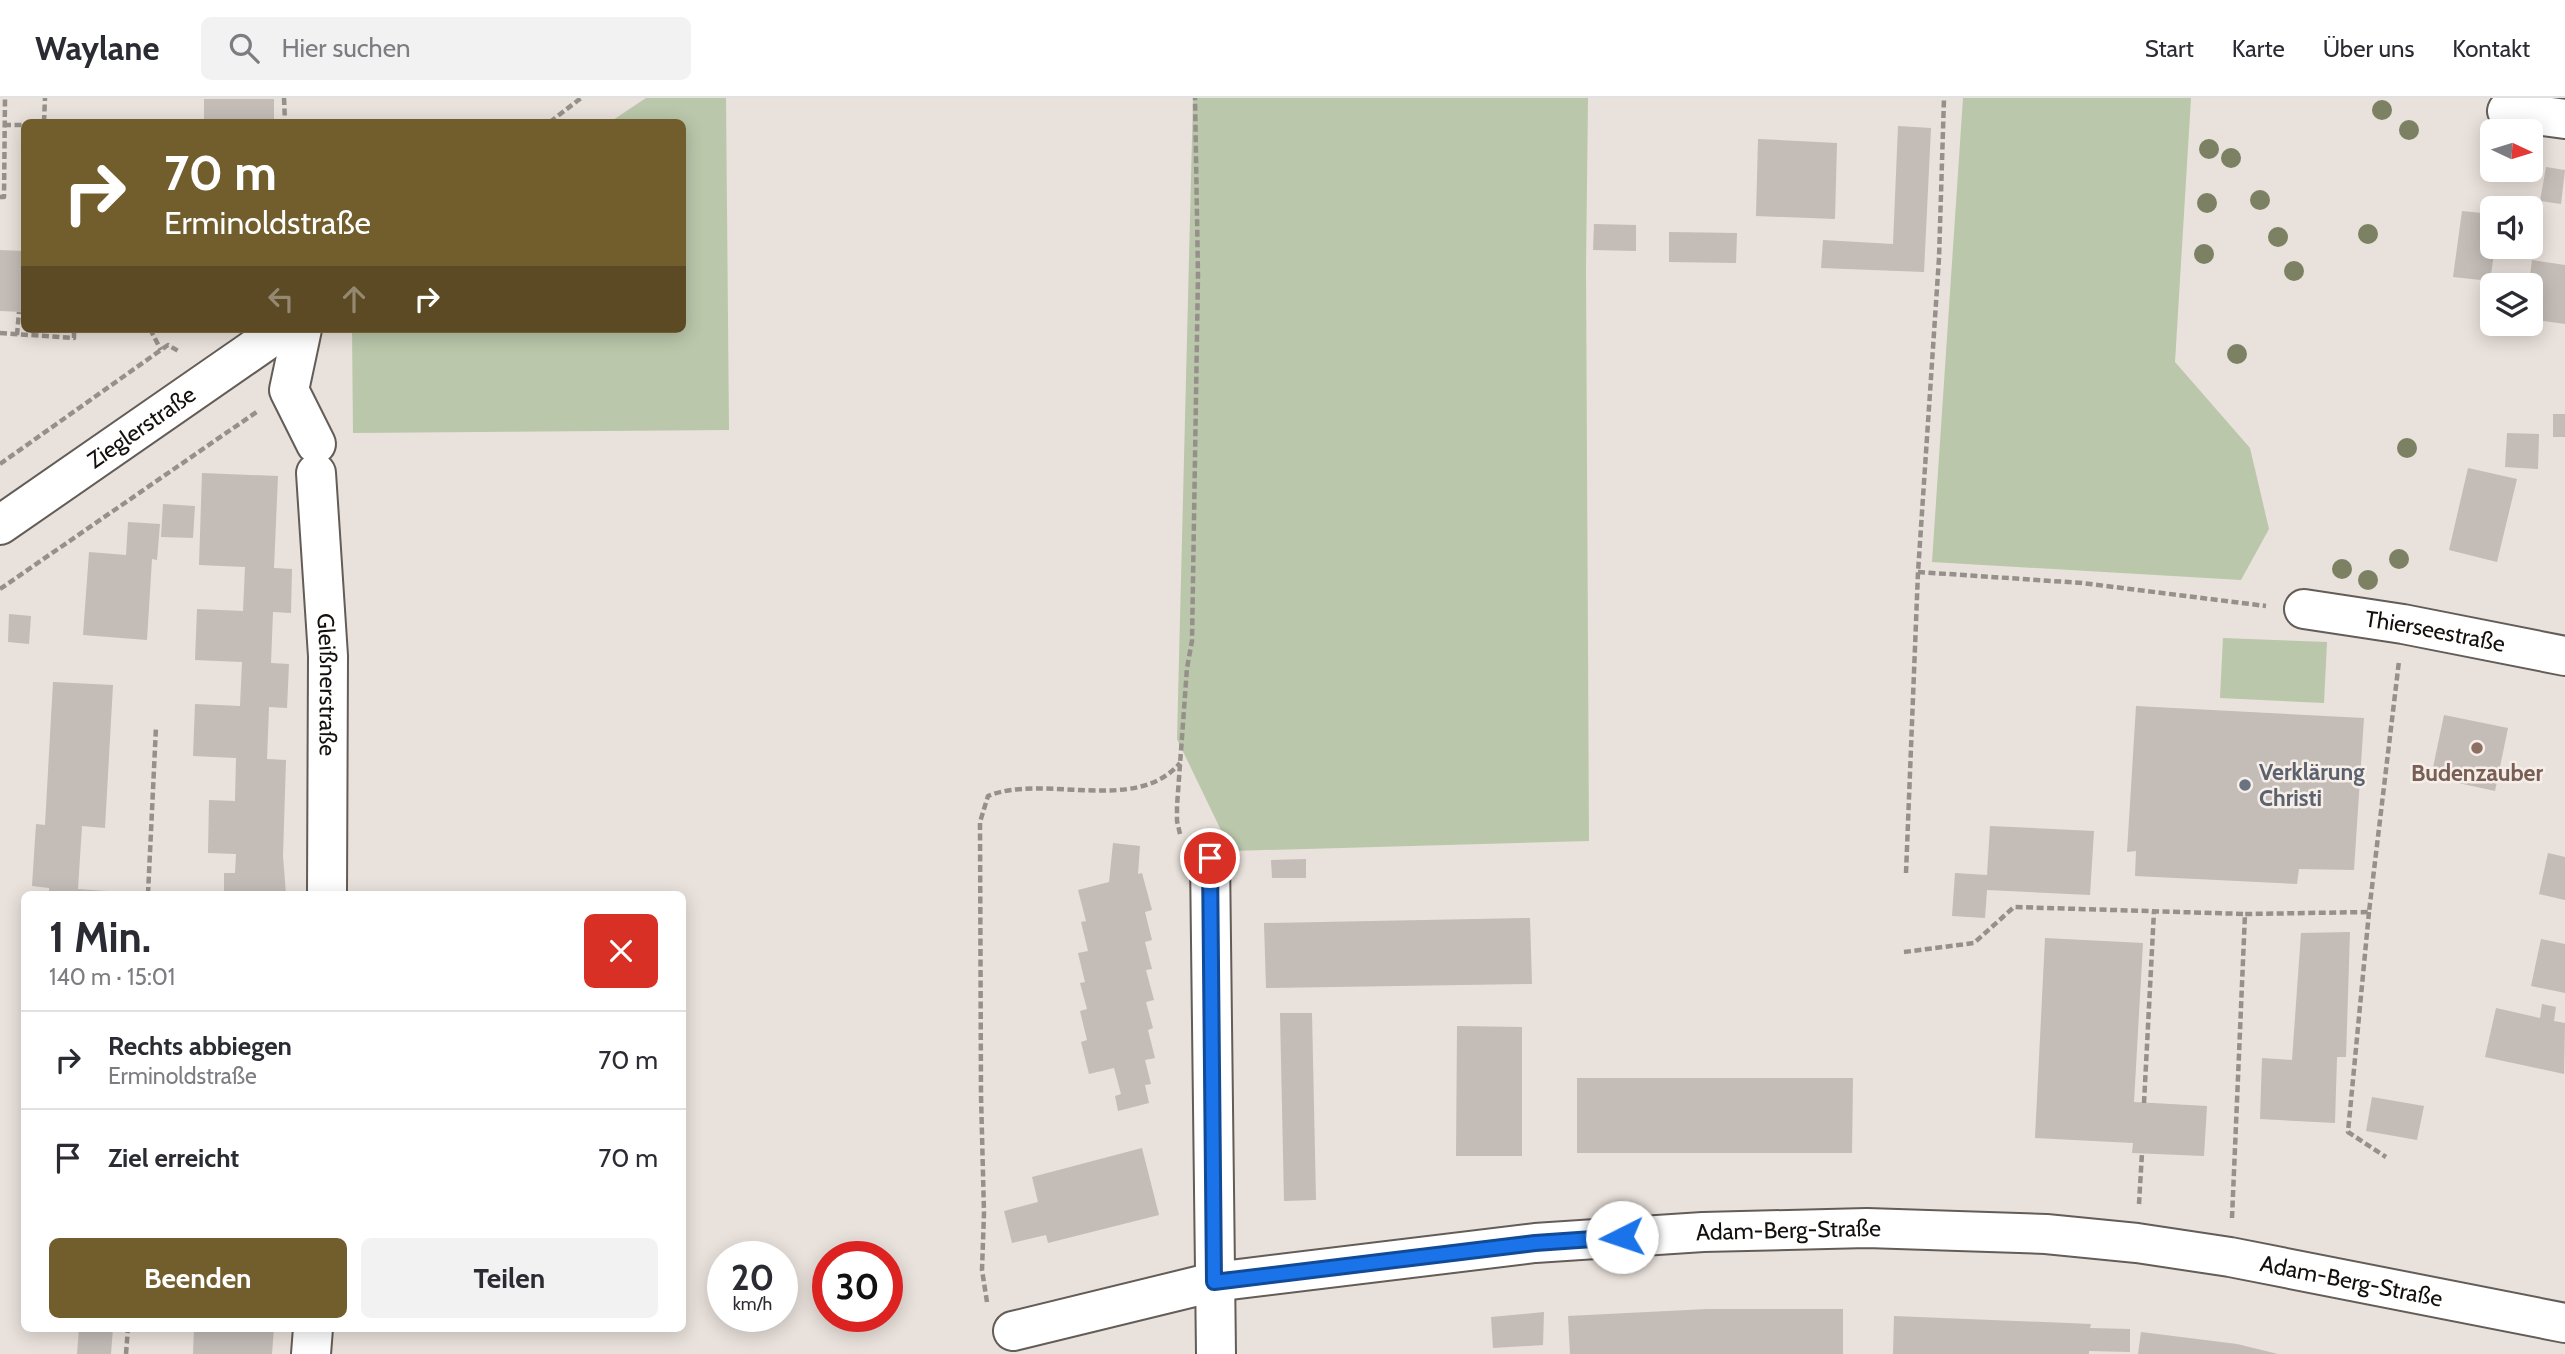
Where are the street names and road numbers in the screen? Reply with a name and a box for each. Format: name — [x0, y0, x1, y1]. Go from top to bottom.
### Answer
street label: Zieglerstraße — [82, 380, 201, 474]
street label: Thierseestraße — [2363, 604, 2508, 658]
street label: Gleißnerstraße — [311, 612, 342, 756]
street label: Adam-Berg-Straße — [1695, 1214, 1882, 1246]
street label: Adam-Berg-Straße — [2258, 1249, 2445, 1313]

